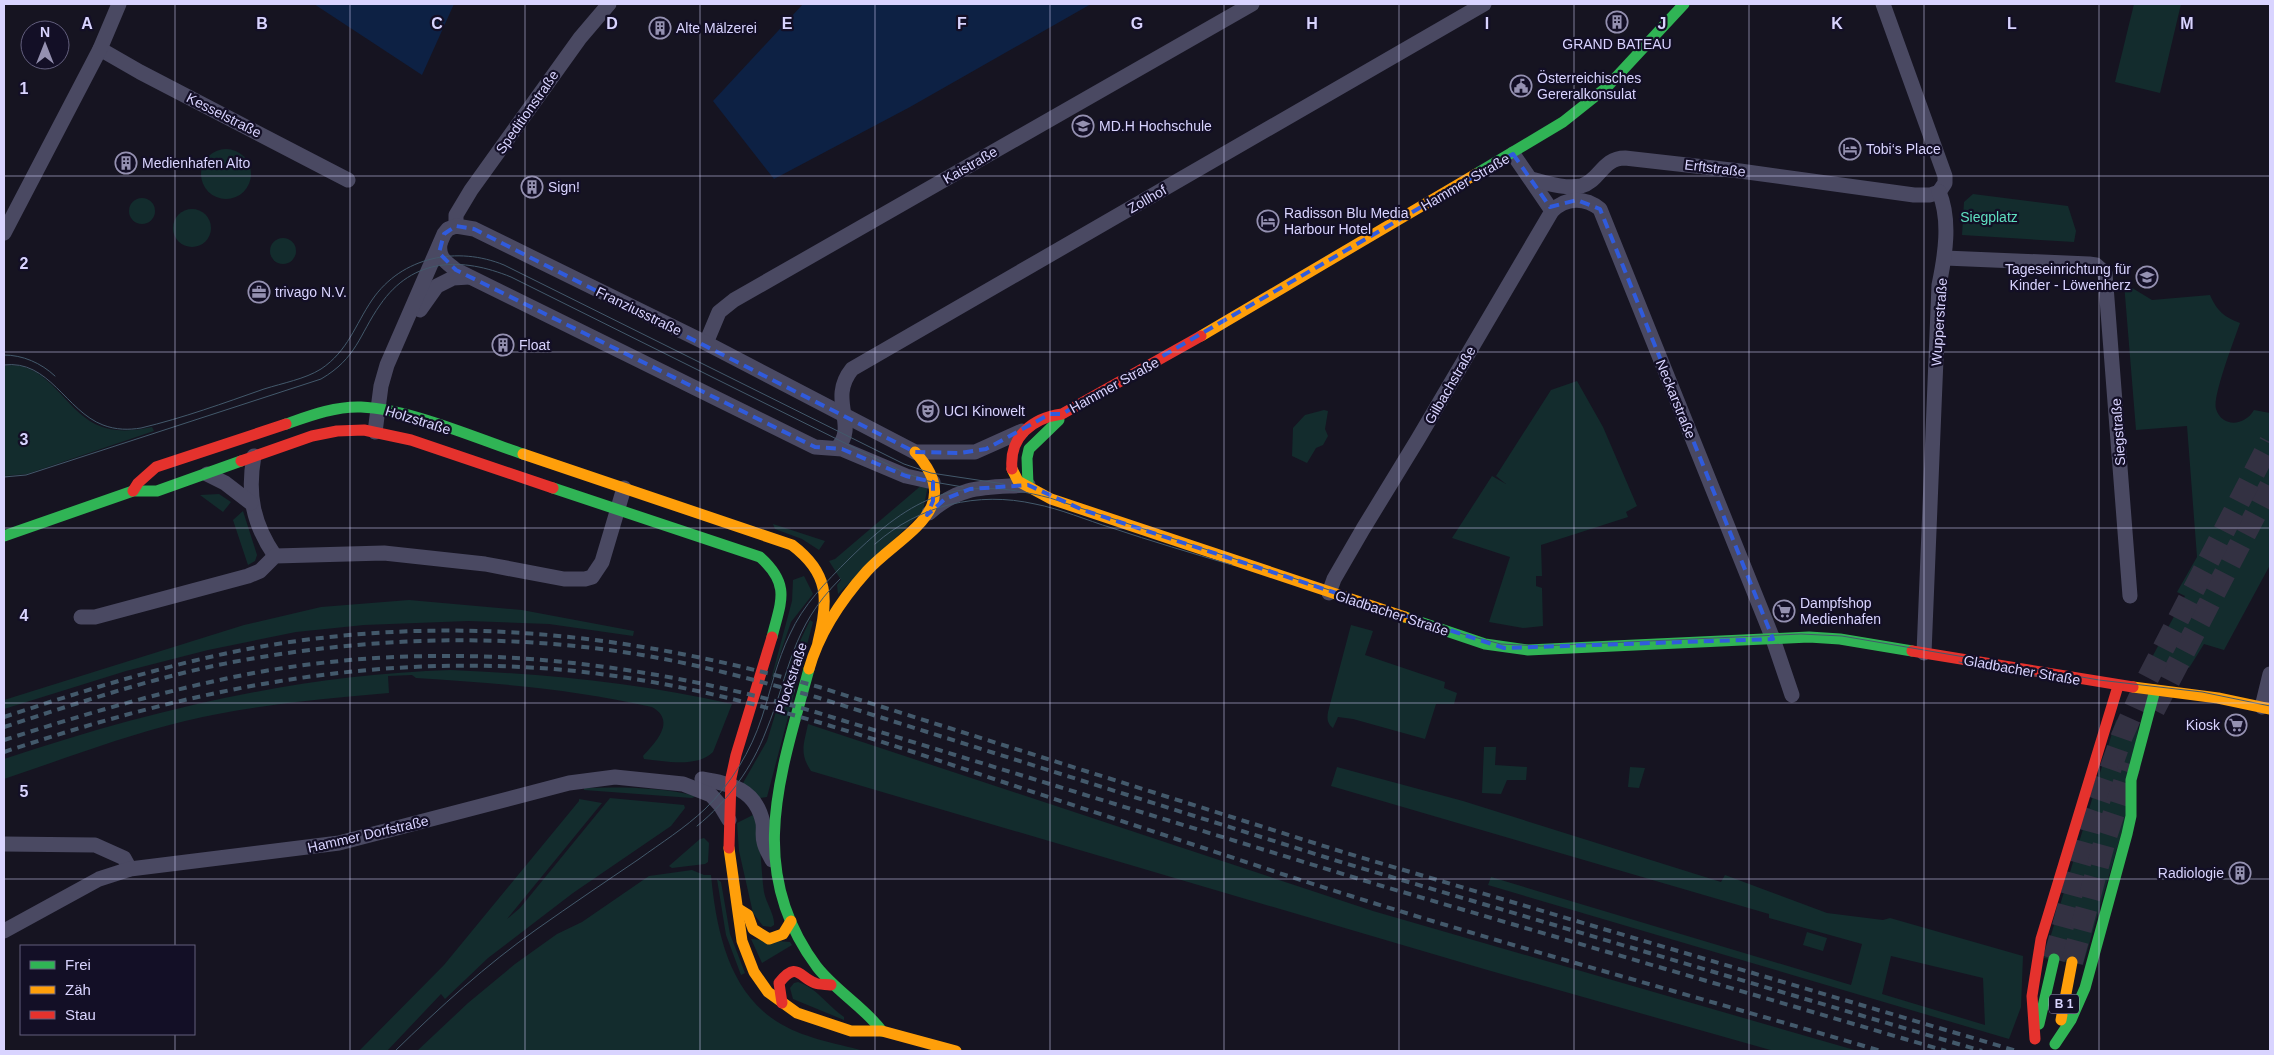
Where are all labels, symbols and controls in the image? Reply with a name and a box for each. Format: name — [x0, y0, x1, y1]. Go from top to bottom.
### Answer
building icon: GRAND BATEAU — [1605, 10, 1629, 34]
text: A — [81, 15, 93, 32]
text: B — [256, 15, 268, 32]
text: C — [431, 15, 443, 32]
text: D — [606, 15, 618, 32]
text: E — [782, 15, 793, 32]
text: F — [957, 15, 967, 32]
text: G — [1131, 15, 1143, 32]
text: H — [1306, 15, 1318, 32]
text: I — [1485, 15, 1489, 32]
text: J — [1658, 15, 1666, 32]
text: K — [1831, 15, 1843, 32]
text: L — [2007, 15, 2017, 32]
text: M — [2180, 15, 2194, 32]
building icon: Alte Mälzerei — [648, 16, 672, 40]
north arrow — [20, 20, 70, 70]
place label: Alte Mälzerei — [676, 20, 757, 36]
text: N — [40, 24, 50, 40]
place label: GRAND BATEAU — [1562, 36, 1672, 52]
street label: Speditionstraße — [492, 67, 562, 157]
place label: Österreichisches Gereralkonsulat — [1537, 69, 1641, 102]
public building icon: Österreichisches Gereralkonsulat — [1509, 74, 1533, 98]
text: 1 — [20, 80, 29, 97]
street label: Kesselstraße — [184, 89, 264, 141]
school or university icon: MD.H Hochschule — [1071, 114, 1095, 138]
place label: MD.H Hochschule — [1099, 118, 1212, 134]
hotel icon: Tobi‘s Place — [1838, 137, 1862, 161]
place label: Tobi‘s Place — [1866, 141, 1941, 157]
street label: Kaistraße — [940, 143, 1000, 187]
street label: Hammer Straße — [1418, 150, 1512, 214]
building icon: Medienhafen Alto — [114, 151, 138, 175]
place label: Medienhafen Alto — [142, 155, 250, 171]
street label: Erftstraße — [1684, 156, 1747, 180]
building icon: Sign! — [520, 175, 544, 199]
place label: Sign! — [548, 179, 580, 195]
street label: Zollhof — [1125, 182, 1169, 216]
place label: Radisson Blu Media Harbour Hotel — [1284, 205, 1409, 237]
hotel icon: Radisson Blu Media Harbour Hotel — [1256, 209, 1280, 233]
park label: Siegplatz — [1960, 209, 2018, 225]
text: 2 — [20, 255, 29, 272]
place label: Tageseinrichtung für Kinder - Löwenherz — [2005, 261, 2131, 293]
school or university icon: Tageseinrichtung für Kinder - Löwenherz — [2135, 265, 2159, 289]
street label: Wupperstraße — [1928, 277, 1950, 367]
office icon: trivago N.V. — [247, 280, 271, 304]
street label: Franziusstraße — [594, 283, 685, 339]
place label: trivago N.V. — [275, 284, 347, 300]
building icon: Float — [491, 333, 515, 357]
place label: Float — [519, 337, 550, 353]
street label: Gilbachstraße — [1421, 343, 1479, 427]
street label: Hammer Straße — [1067, 354, 1162, 416]
street label: Neckarstraße — [1653, 357, 1699, 441]
street label: Siegstraße — [2108, 397, 2128, 466]
theatre icon: UCI Kinowelt — [916, 399, 940, 423]
street label: Holzstraße — [383, 402, 453, 438]
place label: UCI Kinowelt — [944, 403, 1025, 419]
text: 3 — [20, 431, 29, 448]
street label: Gladbacher Straße — [1333, 587, 1451, 639]
place label: Dampfshop Medienhafen — [1800, 595, 1881, 627]
supermarket icon: Dampfshop Medienhafen — [1772, 599, 1796, 623]
text: 4 — [20, 607, 29, 624]
street label: Plockstraße — [772, 640, 810, 716]
street label: Gladbacher Straße — [1962, 652, 2082, 688]
supermarket icon: Kiosk — [2224, 713, 2248, 737]
place label: Kiosk — [2186, 717, 2221, 733]
text: 5 — [20, 783, 29, 800]
street label: Hammer Dorfstraße — [306, 812, 430, 856]
building icon: Radiologie — [2228, 861, 2252, 885]
place label: Radiologie — [2158, 865, 2224, 881]
legend — [20, 945, 195, 1035]
text: Frei — [65, 956, 91, 973]
text: Zäh — [65, 981, 91, 998]
road number: B 1 — [2049, 994, 2079, 1014]
text: Stau — [65, 1006, 96, 1023]

